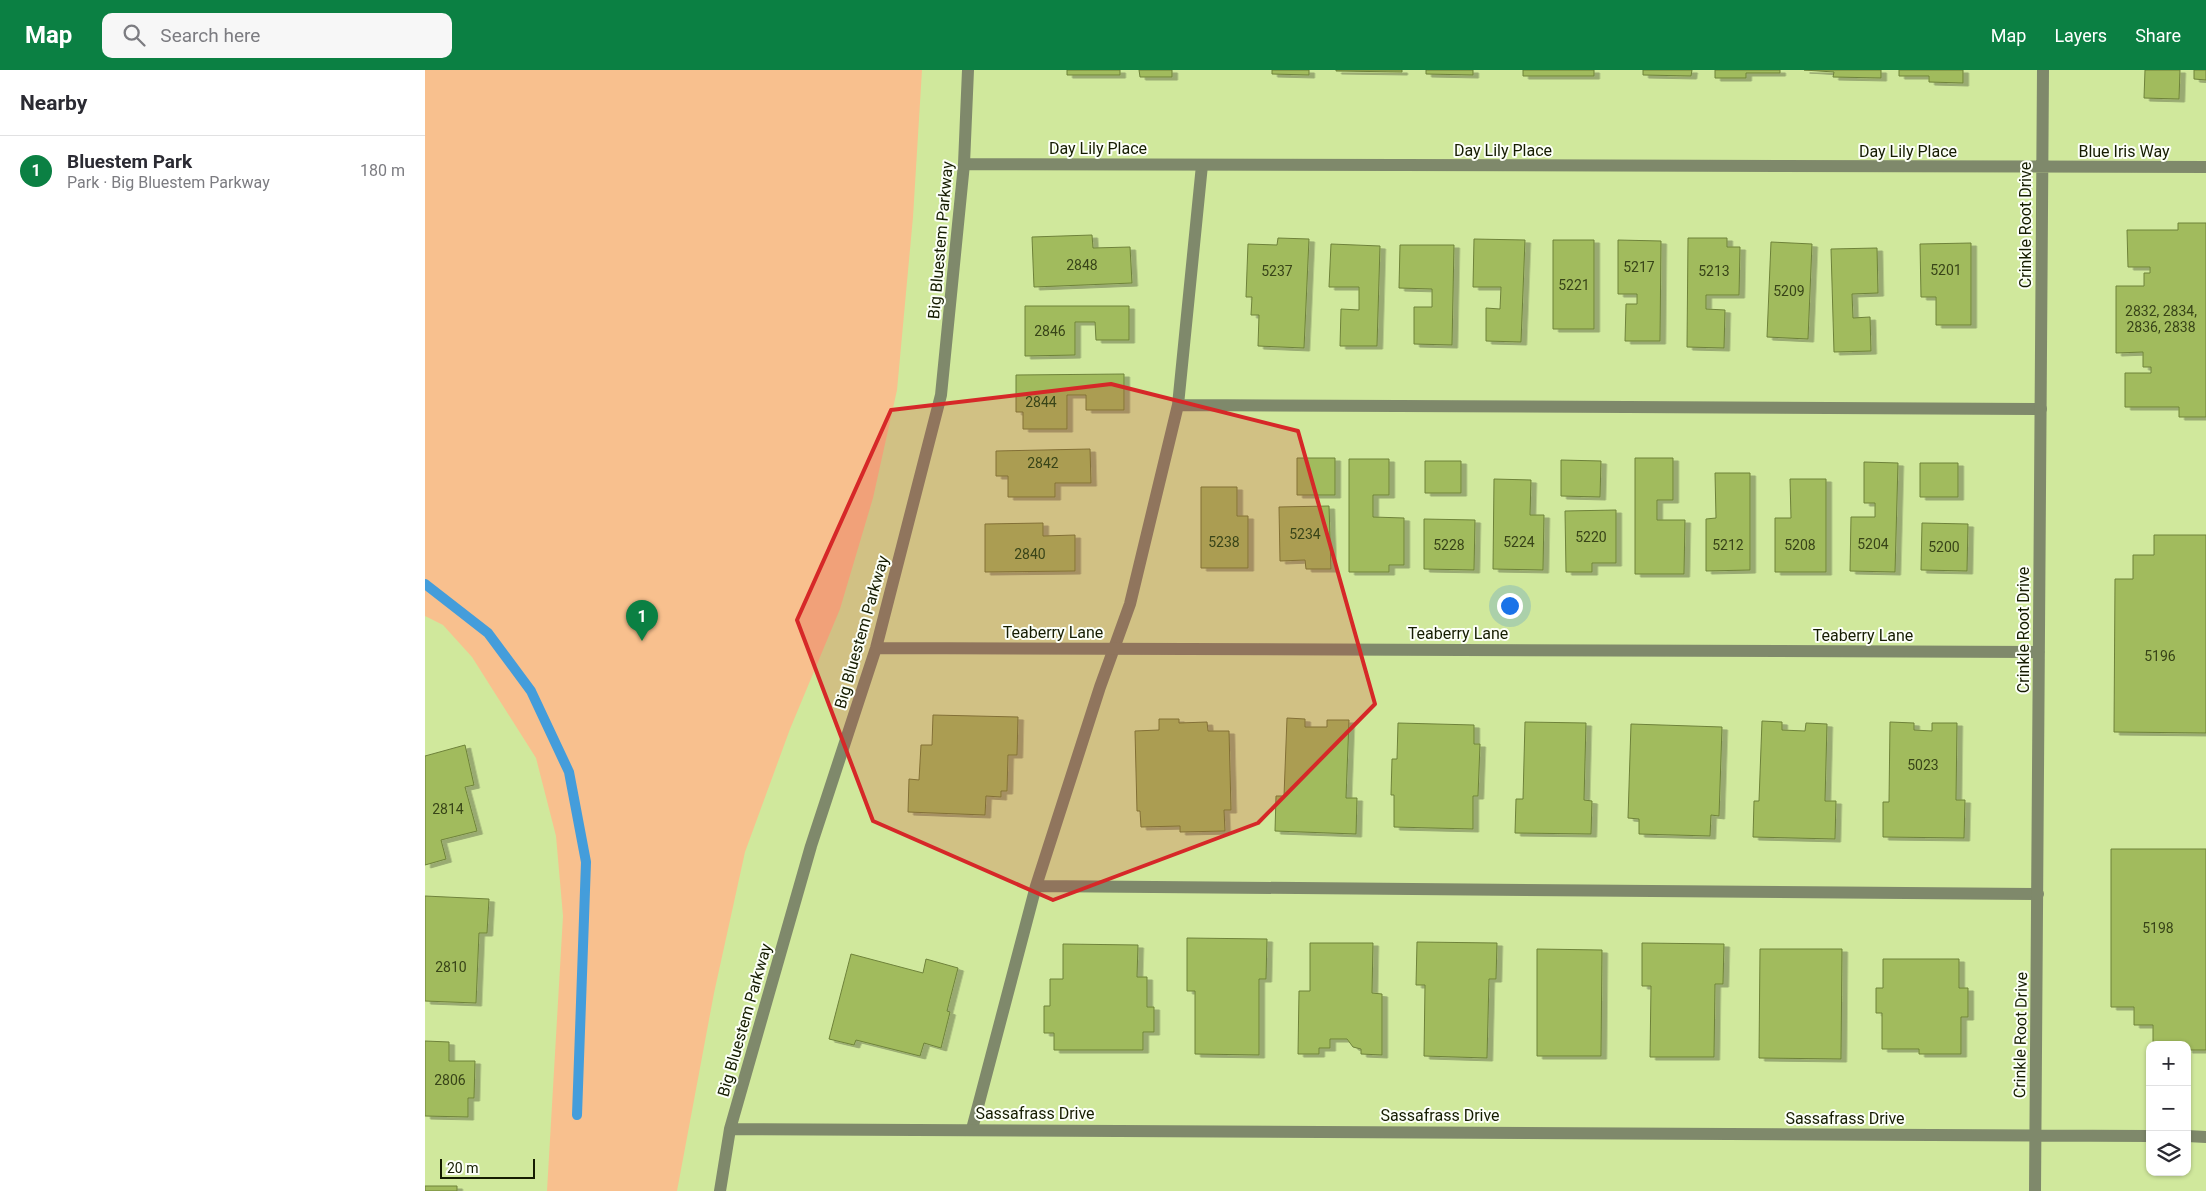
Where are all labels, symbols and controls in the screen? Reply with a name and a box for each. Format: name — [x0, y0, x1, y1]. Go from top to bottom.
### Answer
search box — [102, 13, 452, 58]
text: Map — [25, 21, 72, 49]
icon: search — [120, 21, 148, 49]
text: Search here — [160, 24, 260, 47]
text: Map — [1991, 25, 2026, 46]
text: Layers — [2054, 25, 2107, 46]
text: Share — [2135, 25, 2181, 46]
text: Nearby — [20, 91, 87, 115]
street label: Day Lily Place — [1049, 139, 1147, 158]
street label: Day Lily Place — [1454, 141, 1552, 160]
street label: Day Lily Place — [1859, 142, 1957, 161]
street label: Blue Iris Way — [2078, 142, 2170, 161]
text: Bluestem Park — [67, 150, 192, 173]
street label: Big Bluestem Parkway — [924, 160, 957, 320]
text: 1 — [31, 161, 41, 180]
text: 180 m — [360, 161, 405, 180]
street label: Crinkle Root Drive — [2016, 162, 2035, 288]
text: Park · Big Bluestem Parkway — [67, 173, 270, 192]
house number: 2848 — [1066, 257, 1098, 273]
house number: 5217 — [1623, 259, 1655, 275]
house number: 5201 — [1930, 262, 1962, 278]
house number: 5237 — [1261, 263, 1293, 279]
house number: 5213 — [1698, 263, 1730, 279]
house number: 5221 — [1558, 277, 1590, 293]
house number: 5209 — [1773, 283, 1805, 299]
house number: 2832, 2834, 2836, 2838 — [2125, 303, 2197, 335]
house number: 2846 — [1034, 323, 1066, 339]
house number: 2844 — [1025, 394, 1057, 410]
house number: 2842 — [1027, 455, 1059, 471]
house number: 5234 — [1289, 526, 1321, 542]
house number: 5220 — [1575, 529, 1607, 545]
house number: 5238 — [1208, 534, 1240, 550]
house number: 5224 — [1503, 534, 1535, 550]
house number: 5204 — [1857, 536, 1889, 552]
house number: 5228 — [1433, 537, 1465, 553]
house number: 5212 — [1712, 537, 1744, 553]
house number: 5208 — [1784, 537, 1816, 553]
house number: 5200 — [1928, 539, 1960, 555]
house number: 2840 — [1014, 546, 1046, 562]
street label: Big Bluestem Parkway — [831, 553, 893, 711]
street label: Crinkle Root Drive — [2014, 567, 2033, 693]
your location — [1497, 593, 1523, 619]
pin: 1 — [626, 600, 658, 641]
street label: Teaberry Lane — [1003, 623, 1103, 642]
street label: Teaberry Lane — [1408, 624, 1508, 643]
street label: Teaberry Lane — [1813, 626, 1913, 645]
house number: 5196 — [2144, 648, 2176, 664]
house number: 5023 — [1907, 757, 1939, 773]
house number: 2814 — [432, 801, 464, 817]
house number: 5198 — [2142, 920, 2174, 936]
street label: Big Bluestem Parkway — [714, 941, 776, 1099]
house number: 2810 — [435, 959, 467, 975]
street label: Crinkle Root Drive — [2010, 972, 2031, 1098]
map controls — [2146, 1041, 2191, 1176]
button: + — [2146, 1041, 2191, 1086]
house number: 2806 — [434, 1072, 466, 1088]
button: − — [2146, 1086, 2191, 1131]
street label: Sassafrass Drive — [975, 1104, 1095, 1123]
street label: Sassafrass Drive — [1380, 1106, 1500, 1125]
street label: Sassafrass Drive — [1785, 1109, 1905, 1128]
button: layers — [2146, 1131, 2191, 1176]
scale bar — [440, 1156, 535, 1179]
text: 20 m — [447, 1160, 479, 1176]

